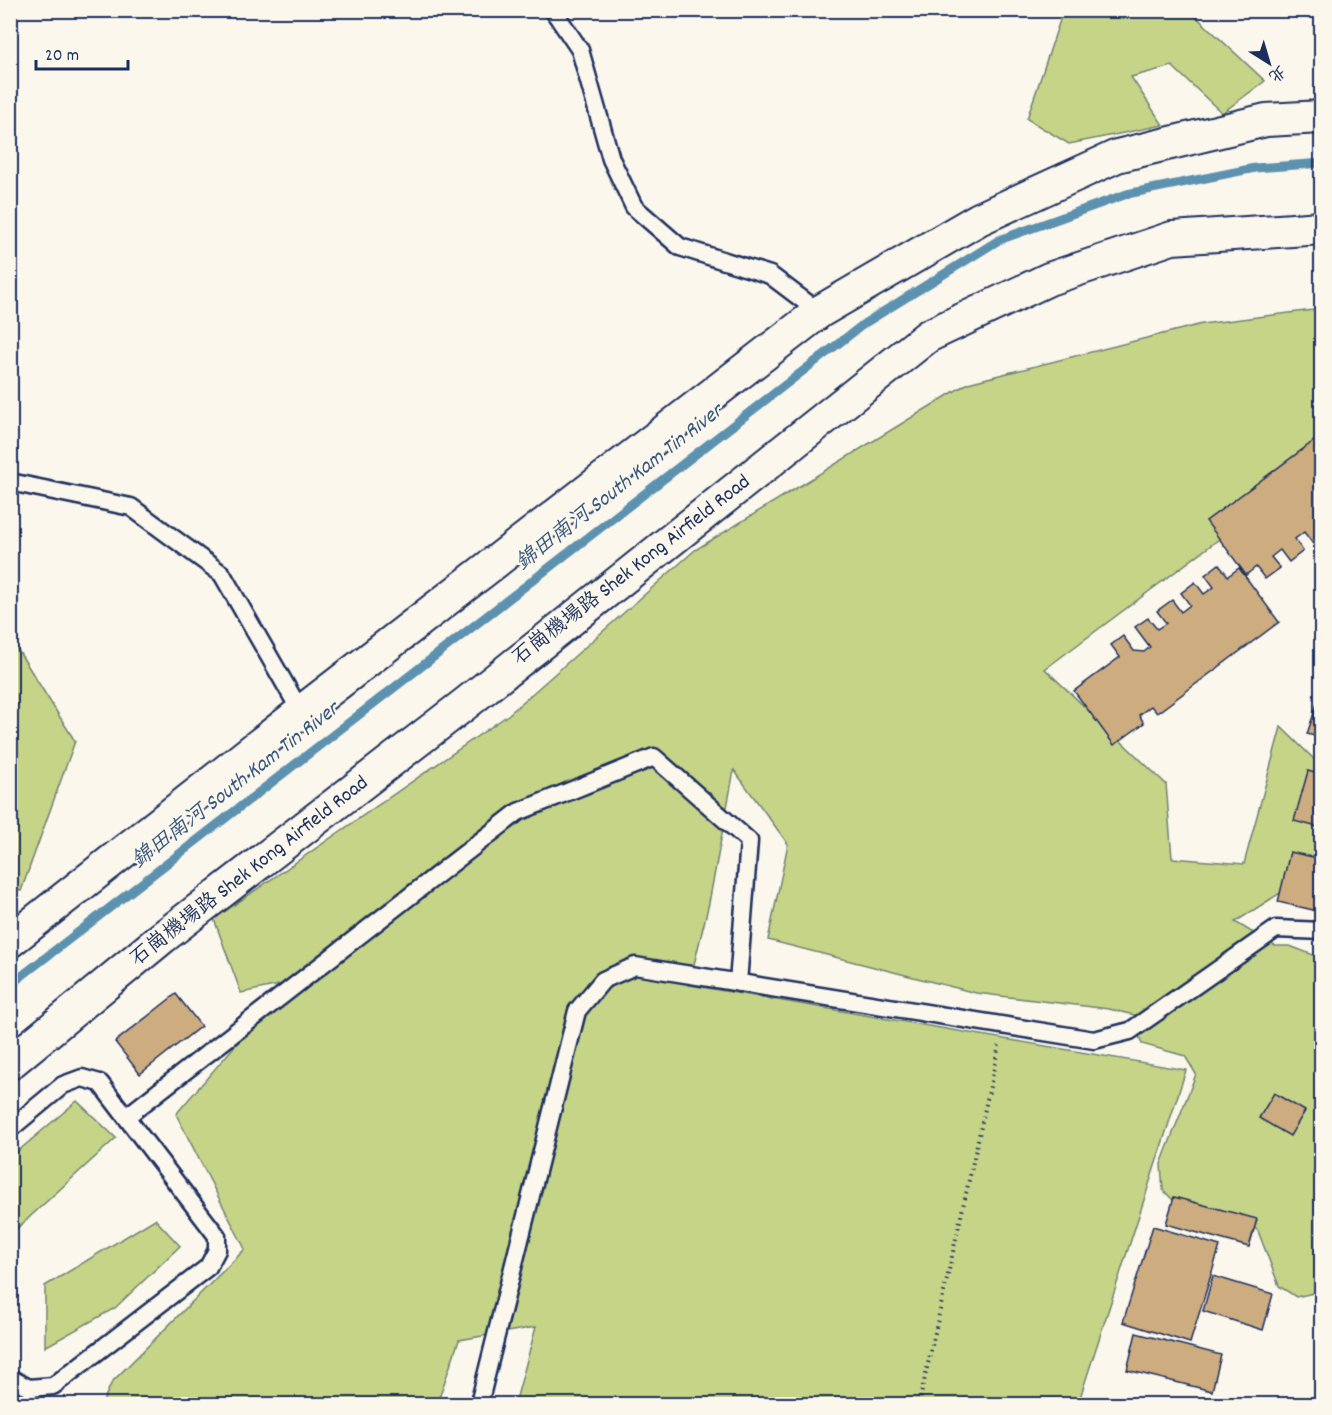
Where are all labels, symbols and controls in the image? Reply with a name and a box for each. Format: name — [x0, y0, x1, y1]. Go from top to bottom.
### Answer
scale bar — [36, 33, 128, 71]
north arrow — [1239, 33, 1299, 93]
text: 20 m — [45, 44, 79, 69]
text: 北 — [1263, 59, 1290, 87]
water label: 錦田南河 South Kam Tin River — [510, 395, 733, 579]
street label: 石崗機場路 Shek Kong Airfield Road — [507, 468, 757, 674]
water label: 錦田南河 South Kam Tin River — [126, 693, 349, 877]
street label: 石崗機場路 Shek Kong Airfield Road — [125, 769, 375, 975]

